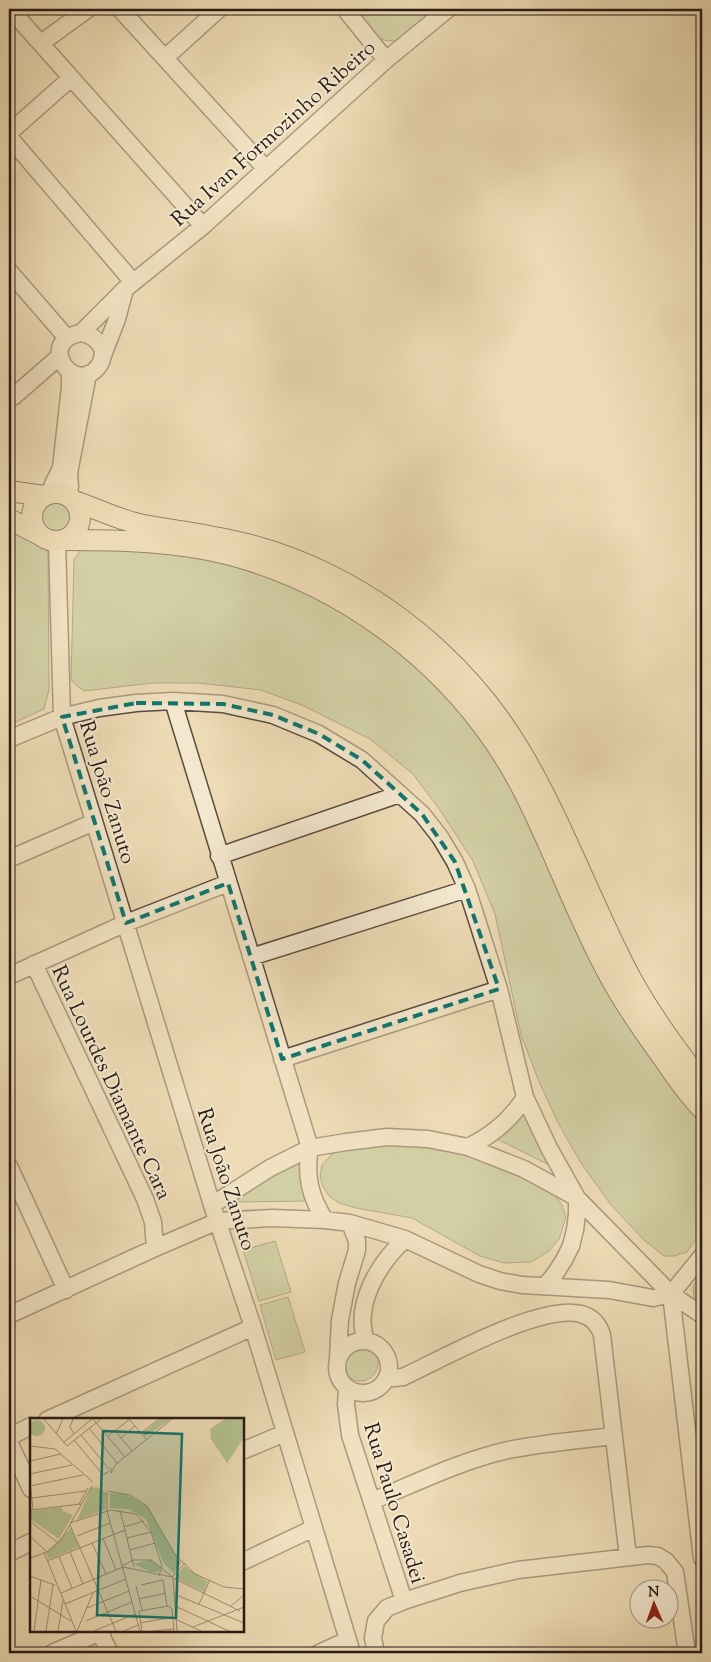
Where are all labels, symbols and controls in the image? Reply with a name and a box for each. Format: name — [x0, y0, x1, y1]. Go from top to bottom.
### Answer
street label: Rua Ivan Formozinho Ribeiro — [165, 34, 383, 235]
street label: Rua João Zanuto — [70, 717, 142, 868]
street label: Rua Lourdes Diamante Cara — [43, 961, 178, 1205]
street label: Rua João Zanuto — [188, 1105, 262, 1255]
inset map — [30, 1418, 244, 1632]
street label: Rua Paulo Casadei — [354, 1419, 432, 1588]
north arrow — [628, 1580, 678, 1630]
text: N — [648, 1583, 660, 1603]

